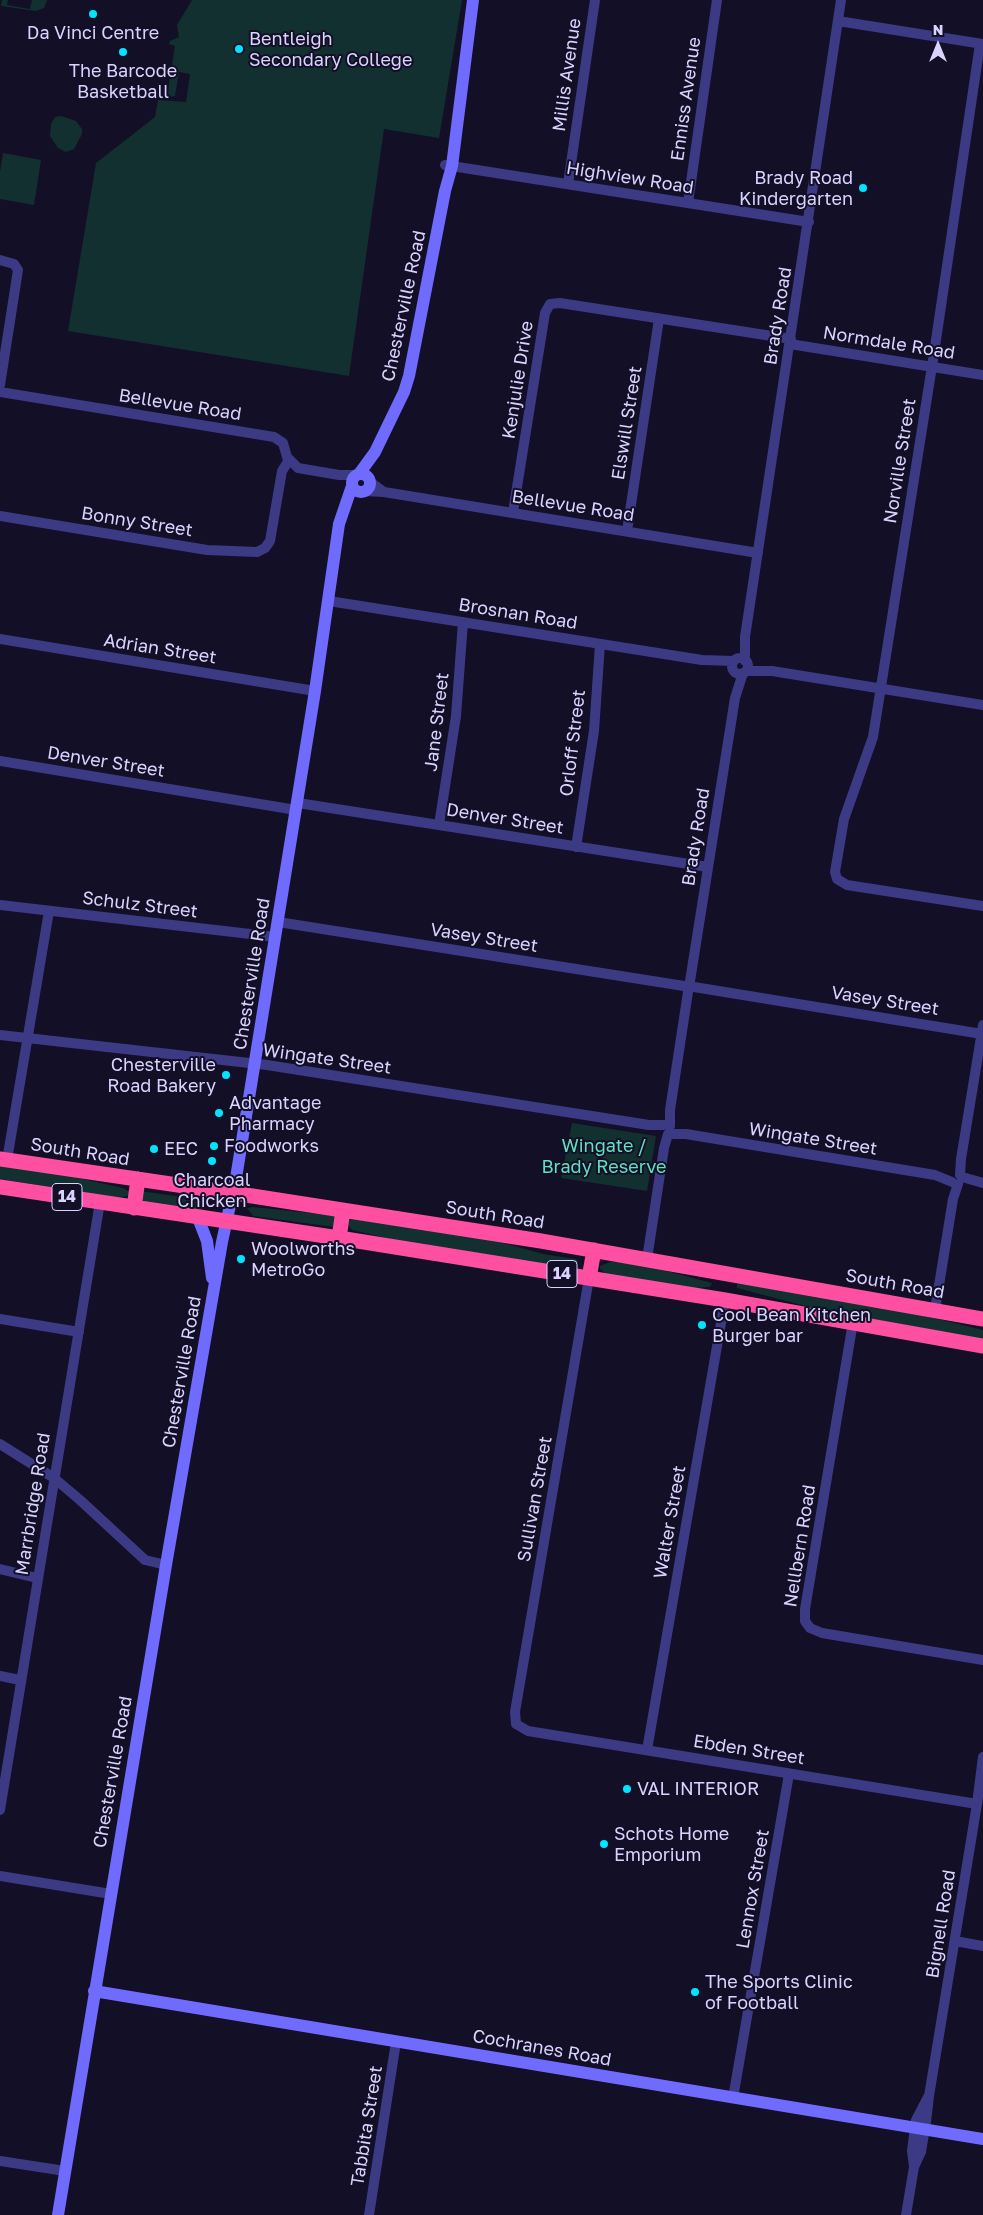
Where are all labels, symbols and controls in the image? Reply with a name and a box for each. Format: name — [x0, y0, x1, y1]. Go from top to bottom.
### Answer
marker: Da Vinci Centre — [87, 8, 99, 20]
street label: Millis Avenue — [548, 17, 586, 133]
north arrow — [913, 20, 963, 70]
text: N — [933, 21, 943, 38]
place label: Da Vinci Centre — [27, 22, 159, 44]
place label: Bentleigh Secondary College — [249, 28, 412, 70]
street label: Enniss Avenue — [667, 36, 705, 162]
marker: Bentleigh Secondary College — [233, 43, 245, 55]
marker: The Barcode Basketball — [117, 46, 129, 58]
place label: The Barcode Basketball — [69, 60, 177, 102]
street label: Highview Road — [565, 157, 695, 199]
place label: Brady Road Kindergarten — [739, 167, 853, 210]
marker: Brady Road Kindergarten — [857, 182, 869, 194]
street label: Chesterville Road — [377, 229, 431, 383]
street label: Brady Road — [760, 266, 796, 366]
street label: Kenjulie Drive — [498, 319, 538, 441]
street label: Normdale Road — [821, 322, 957, 364]
street label: Elswill Street — [607, 365, 647, 481]
street label: Bellevue Road — [117, 385, 243, 425]
street label: Norville Street — [879, 397, 921, 525]
street label: Bellevue Road — [510, 486, 636, 526]
street label: Bonny Street — [80, 503, 194, 541]
street label: Brosnan Road — [457, 594, 579, 634]
street label: Adrian Street — [102, 629, 218, 669]
street label: Jane Street — [420, 671, 454, 773]
street label: Orloff Street — [556, 688, 590, 798]
street label: Denver Street — [46, 742, 166, 782]
street label: Brady Road — [678, 787, 714, 887]
street label: Denver Street — [445, 799, 565, 839]
street label: Schulz Street — [81, 887, 199, 923]
street label: Chesterville Road — [229, 896, 275, 1052]
street label: Vasey Street — [429, 919, 539, 957]
street label: Vasey Street — [830, 982, 940, 1020]
street label: Wingate Street — [261, 1039, 393, 1079]
place label: Chesterville Road Bakery — [107, 1054, 216, 1096]
marker: Chesterville Road Bakery — [220, 1069, 232, 1081]
place label: Advantage Pharmacy — [229, 1092, 321, 1134]
marker: Advantage Pharmacy — [213, 1107, 225, 1119]
street label: Wingate Street — [747, 1118, 879, 1160]
street label: South Road — [29, 1134, 131, 1170]
place label: Foodworks — [224, 1135, 319, 1157]
park label: Wingate / Brady Reserve — [542, 1135, 666, 1178]
place label: EEC — [164, 1138, 198, 1160]
marker: Foodworks — [208, 1140, 220, 1152]
marker: EEC — [148, 1143, 160, 1155]
marker: Charcoal Chicken — [206, 1155, 218, 1167]
place label: Charcoal Chicken — [174, 1169, 250, 1212]
road number: 14 — [52, 1184, 82, 1210]
street label: South Road — [444, 1197, 546, 1233]
place label: Woolworths MetroGo — [251, 1238, 355, 1280]
marker: Woolworths MetroGo — [235, 1253, 247, 1265]
road number: 14 — [547, 1260, 577, 1288]
street label: South Road — [844, 1265, 946, 1303]
street label: Chesterville Road — [158, 1294, 206, 1450]
place label: Cool Bean Kitchen Burger bar — [712, 1304, 871, 1346]
marker: Cool Bean Kitchen Burger bar — [696, 1319, 708, 1331]
street label: Marrbridge Road — [11, 1431, 55, 1577]
street label: Sullivan Street — [513, 1434, 557, 1564]
street label: Walter Street — [649, 1464, 691, 1580]
street label: Nellbern Road — [780, 1483, 820, 1609]
street label: Chesterville Road — [89, 1694, 137, 1850]
street label: Ebden Street — [692, 1731, 806, 1769]
place label: VAL INTERIOR — [637, 1778, 759, 1800]
marker: VAL INTERIOR — [621, 1783, 633, 1795]
place label: Schots Home Emporium — [614, 1823, 729, 1866]
street label: Lennox Street — [732, 1828, 774, 1950]
marker: Schots Home Emporium — [598, 1838, 610, 1850]
street label: Bignell Road — [922, 1868, 960, 1980]
place label: The Sports Clinic of Football — [705, 1971, 853, 2014]
marker: The Sports Clinic of Football — [689, 1986, 701, 1998]
street label: Cochranes Road — [471, 2025, 613, 2071]
street label: Tabbita Street — [347, 2064, 387, 2188]

